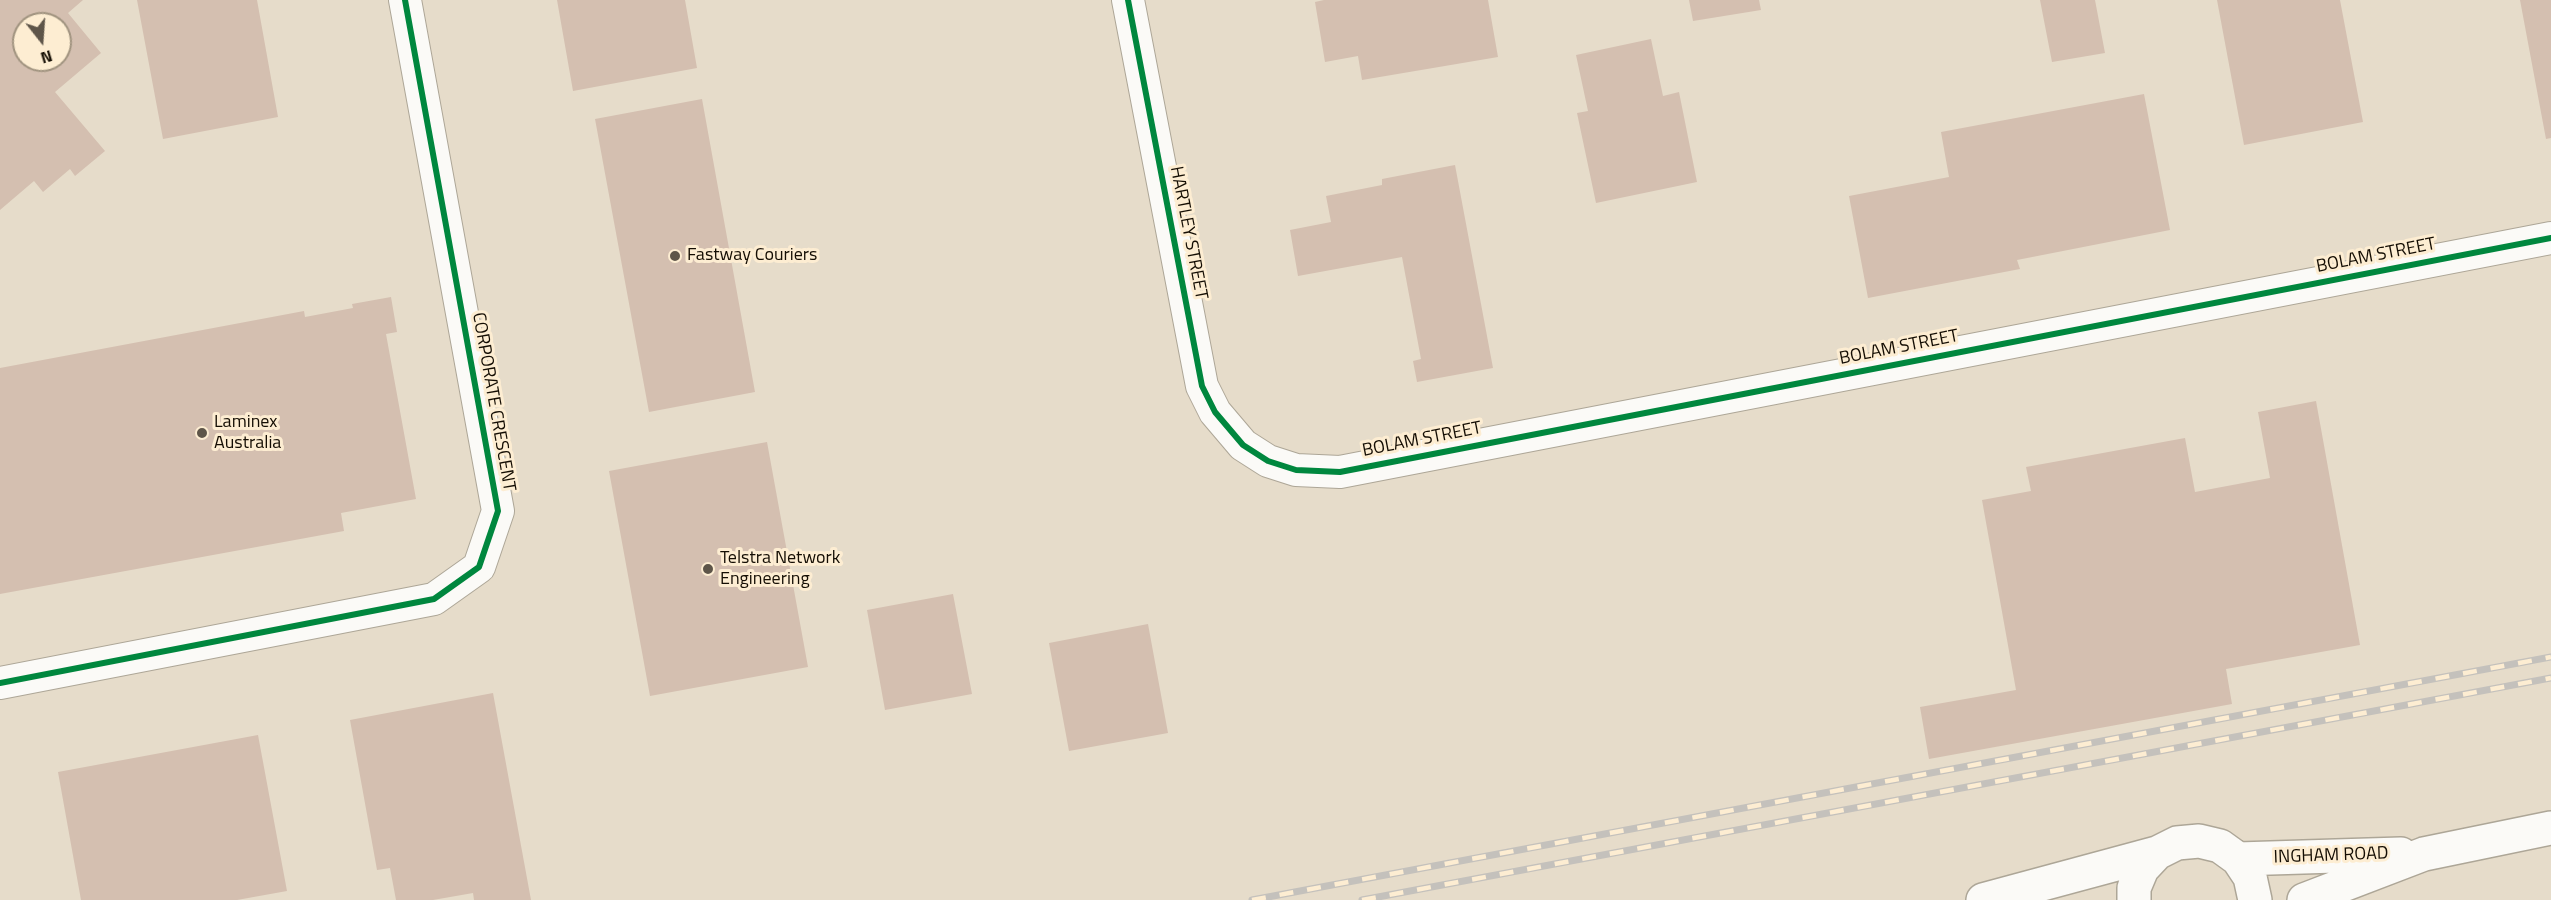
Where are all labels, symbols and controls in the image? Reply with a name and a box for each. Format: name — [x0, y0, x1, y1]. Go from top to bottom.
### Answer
north arrow — [12, 12, 72, 72]
text: N — [38, 44, 55, 70]
street label: HARTLEY STREET — [1165, 165, 1211, 301]
street label: BOLAM STREET — [2315, 234, 2437, 278]
place label: Fastway Couriers — [687, 245, 817, 267]
marker: Fastway Couriers — [668, 249, 682, 263]
street label: CORPORATE CRESCENT — [467, 311, 519, 493]
street label: BOLAM STREET — [1838, 326, 1960, 370]
place label: Laminex Australia — [214, 412, 281, 454]
street label: BOLAM STREET — [1361, 418, 1483, 462]
marker: Laminex Australia — [195, 426, 209, 440]
place label: Telstra Network Engineering — [720, 548, 840, 590]
marker: Telstra Network Engineering — [701, 562, 715, 576]
street label: INGHAM ROAD — [2273, 843, 2389, 869]

